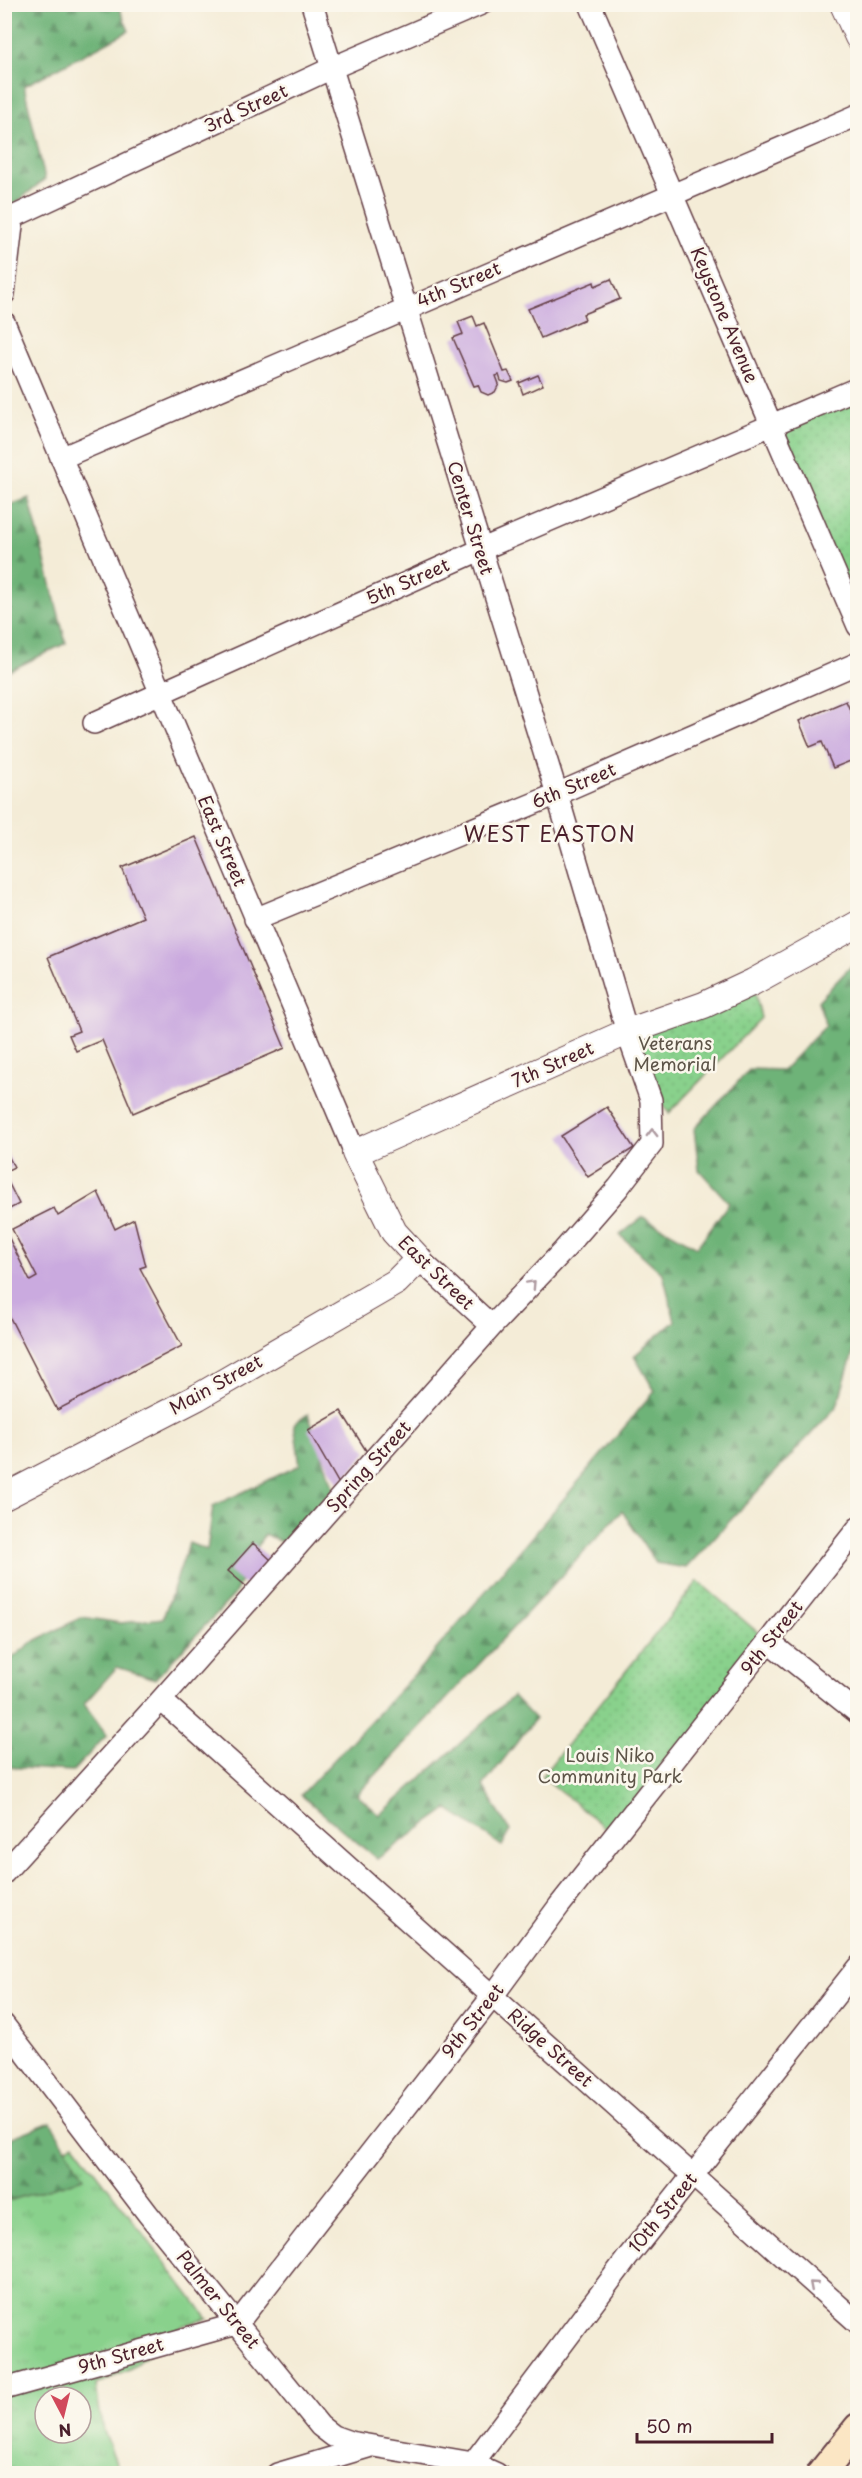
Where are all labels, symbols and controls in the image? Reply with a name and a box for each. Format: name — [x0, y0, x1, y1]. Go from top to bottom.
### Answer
street label: 3rd Street — [199, 76, 292, 139]
street label: Keystone Avenue — [685, 242, 766, 387]
street label: 4th Street — [412, 254, 505, 313]
street label: Center Street — [441, 457, 502, 578]
street label: 5th Street — [361, 550, 453, 611]
street label: 6th Street — [527, 755, 620, 814]
street label: East Street — [192, 791, 255, 890]
district label: WEST EASTON — [464, 817, 636, 849]
park label: Veterans Memorial — [633, 1029, 717, 1077]
street label: 7th Street — [507, 1034, 598, 1094]
one-way arrow — [646, 1129, 658, 1138]
street label: East Street — [393, 1229, 481, 1315]
one-way arrow — [525, 1280, 536, 1290]
street label: Main Street — [164, 1347, 267, 1420]
street label: Spring Street — [319, 1414, 417, 1518]
street label: 9th Street — [733, 1594, 809, 1680]
park label: Louis Niko Community Park — [538, 1741, 683, 1789]
street label: 9th Street — [434, 1977, 510, 2063]
street label: Ridge Street — [502, 2001, 600, 2093]
street label: 10th Street — [621, 2166, 703, 2258]
street label: Palmer Street — [171, 2244, 267, 2354]
one-way arrow — [809, 2281, 820, 2292]
street label: 9th Street — [75, 2329, 167, 2380]
north arrow — [33, 2385, 93, 2445]
scale bar — [637, 2406, 772, 2444]
text: 50 m — [646, 2412, 693, 2439]
text: N — [57, 2418, 73, 2444]

